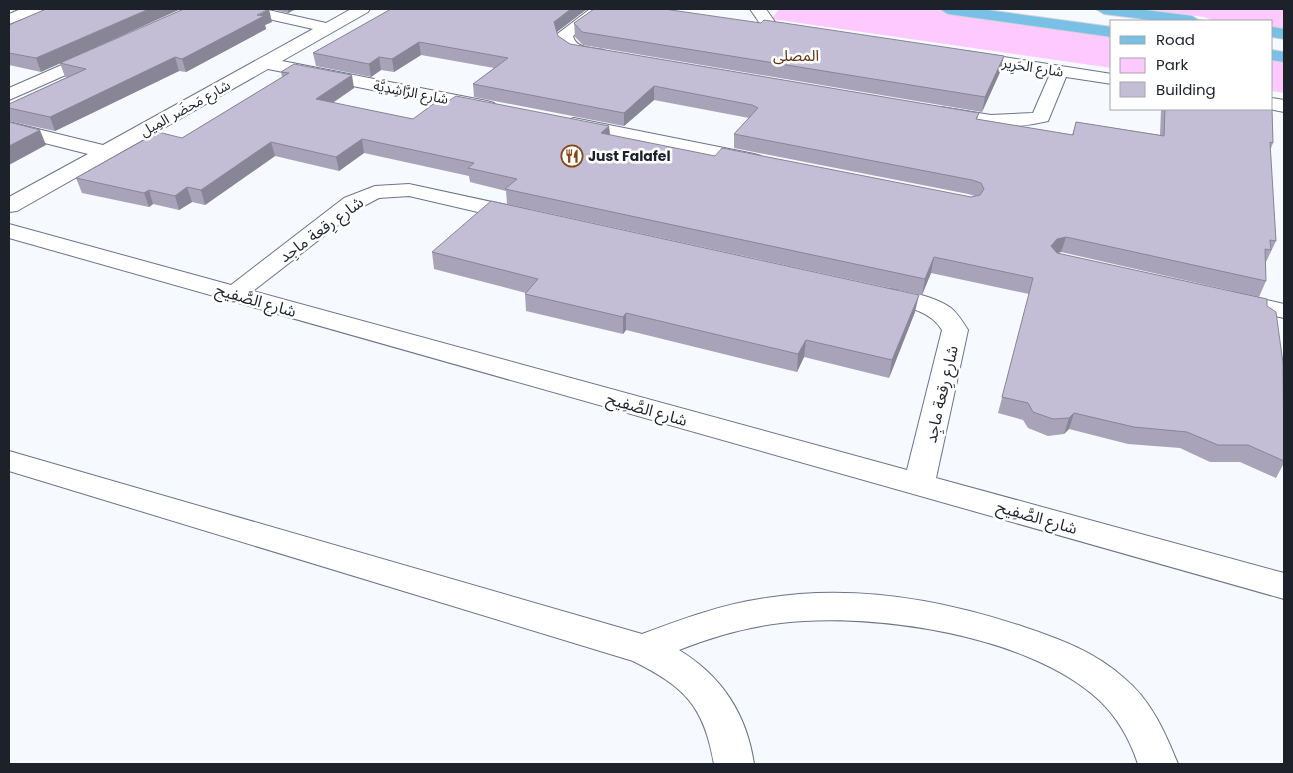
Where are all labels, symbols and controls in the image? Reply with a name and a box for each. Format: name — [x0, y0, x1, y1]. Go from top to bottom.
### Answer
legend — [1110, 20, 1273, 110]
text: Road — [1156, 29, 1195, 50]
district label: المصلى — [773, 45, 819, 66]
street label: شارع الحَرِير — [1000, 52, 1065, 83]
text: Park — [1156, 54, 1188, 75]
street label: شارع مَحضَر المِيل — [136, 75, 234, 142]
street label: شارع الرَّاشِدِيَّة — [372, 75, 450, 110]
text: Building — [1156, 79, 1216, 100]
restaurant icon: Just Falafel — [560, 144, 584, 168]
place label: Just Falafel — [588, 146, 671, 166]
street label: شارع رِقعة ماجِد — [274, 191, 369, 269]
street label: شارع الصَّفِيح — [213, 278, 299, 324]
street label: شارع رِقعة ماجِد — [919, 343, 965, 445]
street label: شارع الصَّفِيح — [604, 387, 690, 433]
street label: شارع الصَّفِيح — [994, 495, 1080, 541]

